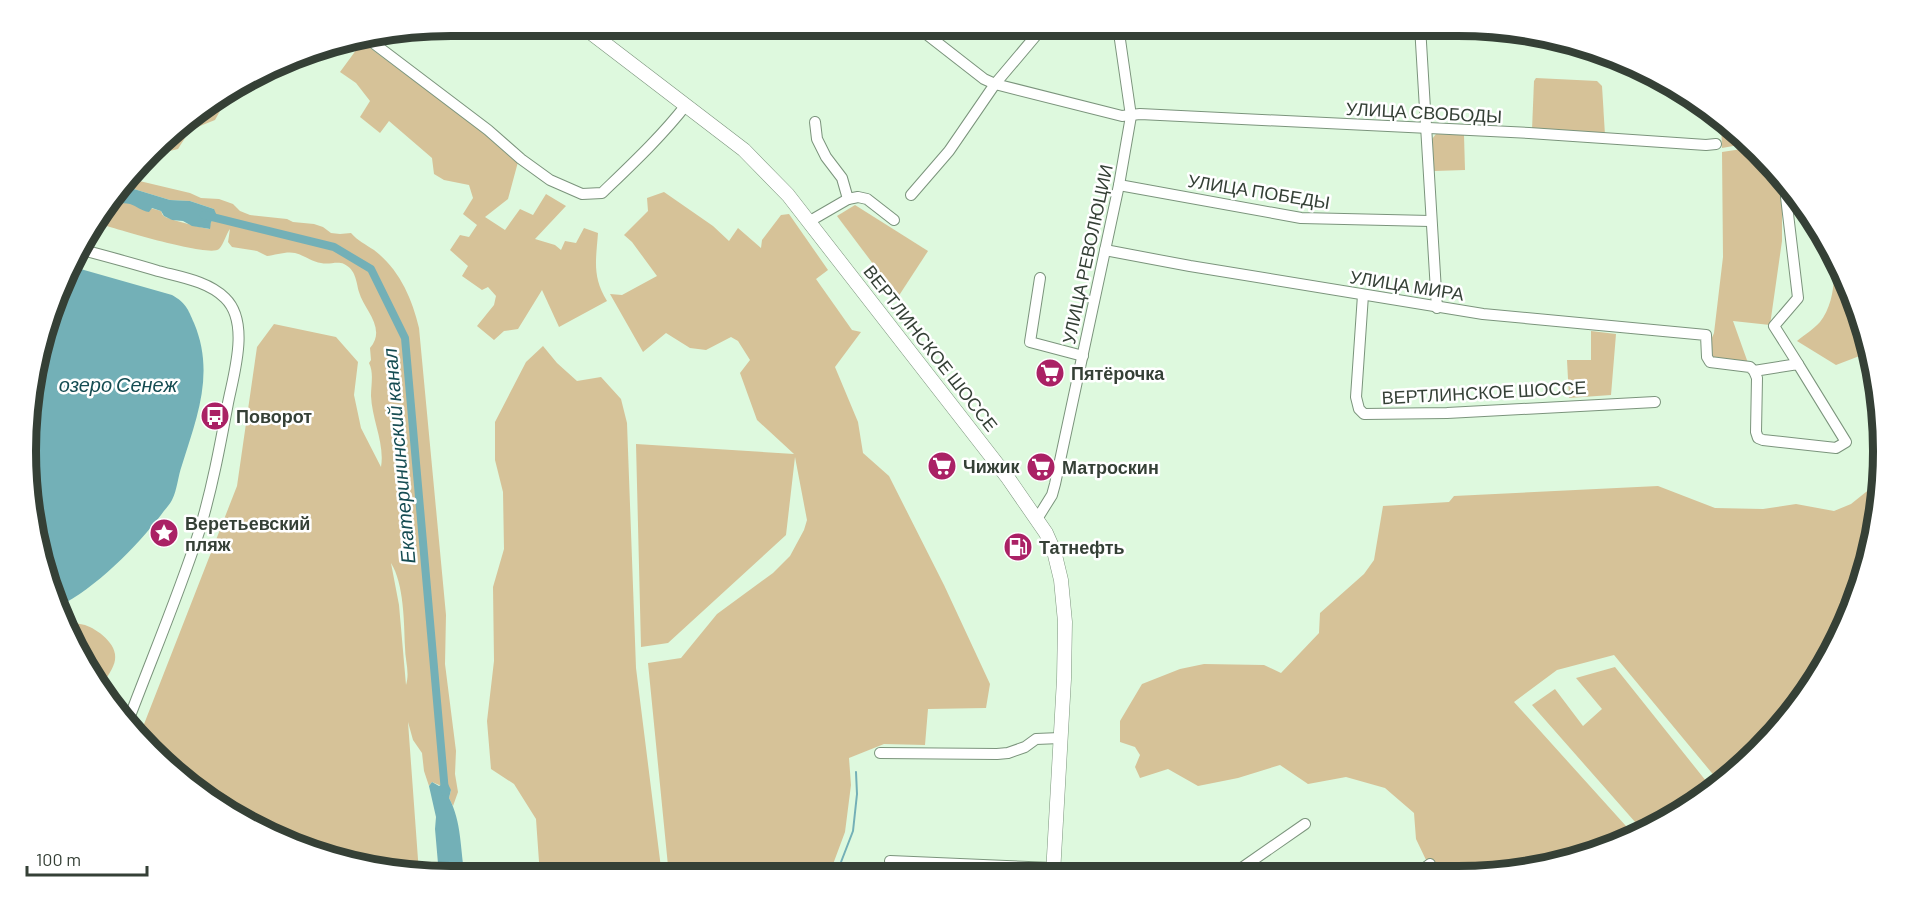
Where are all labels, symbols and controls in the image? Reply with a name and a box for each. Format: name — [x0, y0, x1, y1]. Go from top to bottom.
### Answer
street label: УЛИЦА СВОБОДЫ — [1345, 97, 1503, 127]
street label: УЛИЦА РЕВОЛЮЦИИ — [1057, 162, 1117, 346]
street label: УЛИЦА ПОБЕДЫ — [1186, 169, 1332, 213]
street label: ВЕРТЛИНСКОЕ ШОССЕ — [859, 260, 1003, 436]
street label: УЛИЦА МИРА — [1348, 265, 1466, 305]
water label: Екатерининский канал — [377, 347, 419, 565]
supermarket icon: Пятёрочка — [1034, 357, 1066, 389]
place label: Пятёрочка — [1071, 362, 1165, 384]
water label: озеро Сенеж — [59, 372, 178, 396]
street label: ВЕРТЛИНСКОЕ ШОССЕ — [1381, 376, 1587, 408]
bus stop icon: Поворот — [199, 400, 231, 432]
place label: Поворот — [236, 405, 312, 427]
supermarket icon: Чижик — [926, 450, 958, 482]
supermarket icon: Матроскин — [1025, 451, 1057, 483]
place label: Чижик — [963, 455, 1021, 477]
place label: Матроскин — [1062, 456, 1159, 478]
place label: Веретьевский пляж — [185, 512, 310, 555]
place icon: Веретьевский пляж — [148, 517, 180, 549]
fuel station icon: Татнефть — [1002, 531, 1034, 563]
place label: Татнефть — [1039, 536, 1125, 558]
scale bar — [27, 839, 147, 877]
text: 100 m — [36, 848, 81, 870]

